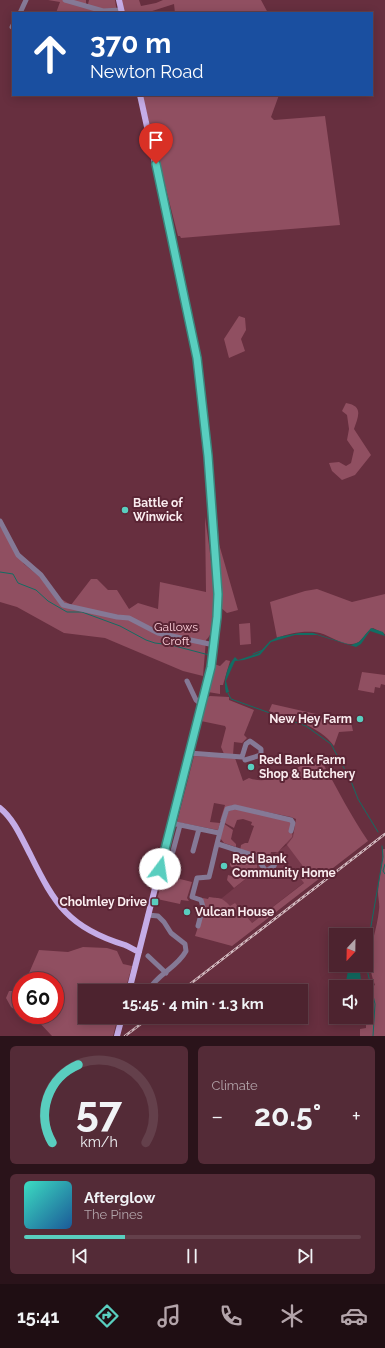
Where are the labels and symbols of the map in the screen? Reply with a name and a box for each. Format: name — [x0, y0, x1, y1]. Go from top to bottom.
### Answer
pin — [139, 123, 173, 164]
place label: Battle of Winwick — [133, 496, 183, 524]
marker: Battle of Winwick — [120, 505, 130, 515]
park label: Gallows Croft — [154, 620, 198, 648]
place label: New Hey Farm — [269, 712, 352, 726]
marker: New Hey Farm — [355, 714, 365, 724]
place label: Red Bank Farm Shop & Butchery — [259, 753, 356, 781]
marker: Red Bank Farm Shop & Butchery — [246, 762, 256, 772]
position arrow — [139, 848, 181, 890]
place label: Red Bank Community Home — [232, 852, 336, 880]
marker: Red Bank Community Home — [219, 861, 229, 871]
place label: Cholmley Drive — [59, 895, 147, 909]
marker: Cholmley Drive — [150, 897, 160, 907]
place label: Vulcan House — [195, 905, 274, 919]
marker: Vulcan House — [182, 907, 192, 917]
north arrow — [329, 928, 373, 972]
speed limit sign: 60 — [12, 972, 64, 1024]

